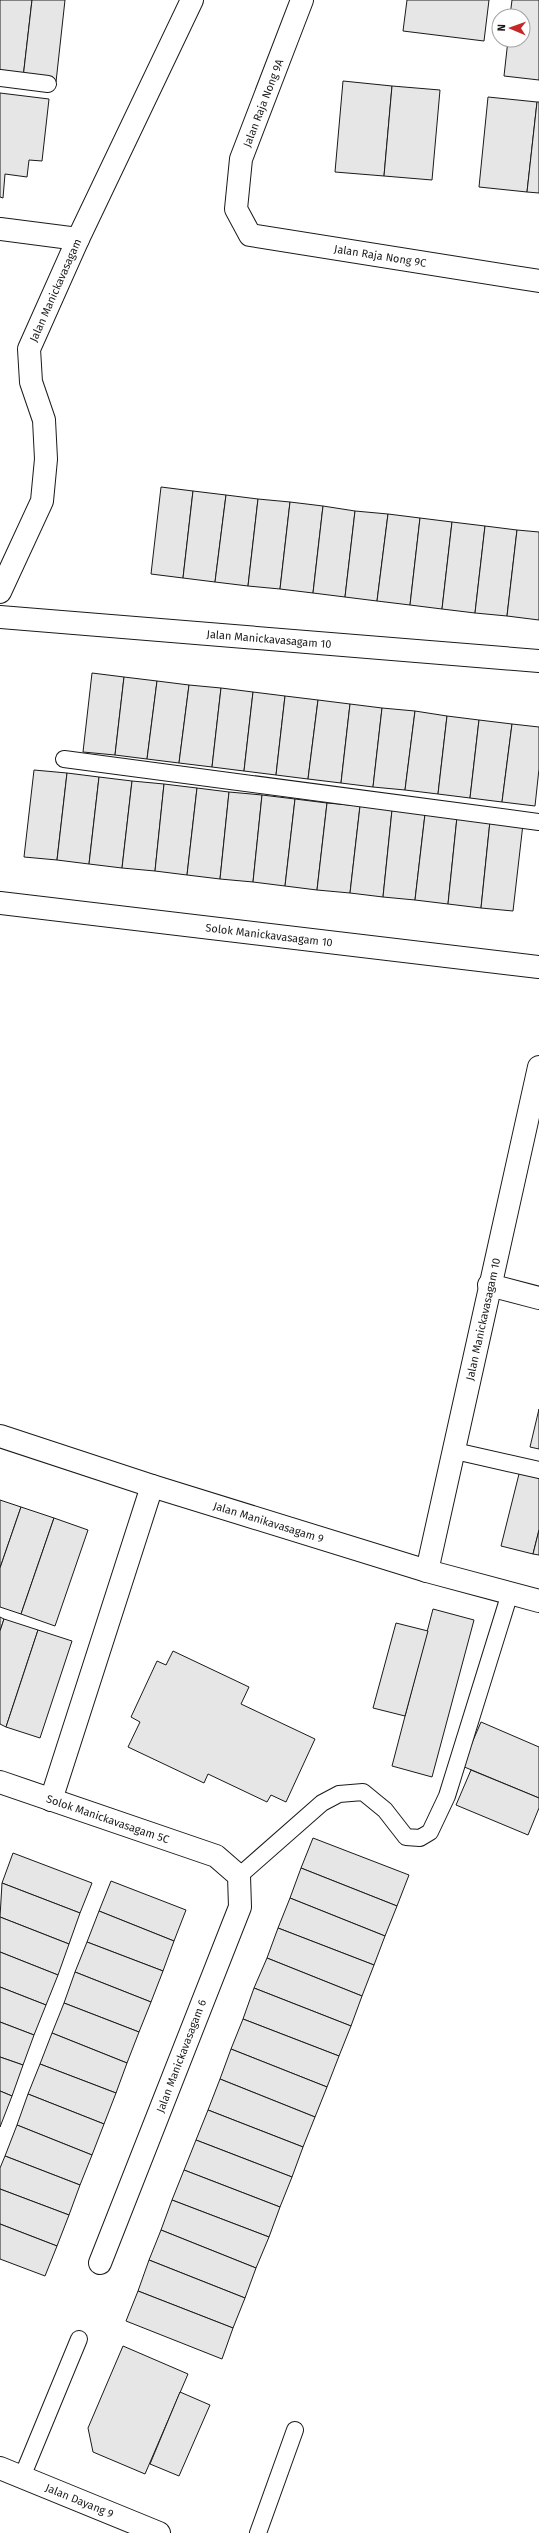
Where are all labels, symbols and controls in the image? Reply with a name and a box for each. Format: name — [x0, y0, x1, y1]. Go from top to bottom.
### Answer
north arrow — [491, 8, 531, 48]
text: N — [495, 24, 508, 32]
street label: Jalan Raja Nong 9A — [241, 57, 286, 149]
street label: Jalan Manickavasagam — [27, 237, 84, 344]
street label: Jalan Raja Nong 9C — [333, 242, 427, 270]
street label: Jalan Manickavasagam 10 — [206, 628, 332, 651]
street label: Solok Manickavasagam 10 — [205, 921, 333, 949]
street label: Jalan Manickavasagam 10 — [464, 1257, 503, 1382]
street label: Jalan Manikavasagam 9 — [212, 1499, 325, 1546]
street label: Solok Manickavasagam 5C — [45, 1792, 171, 1846]
street label: Jalan Manickavasagam 6 — [154, 1998, 209, 2115]
street label: Jalan Dayang 9 — [43, 2481, 116, 2521]

